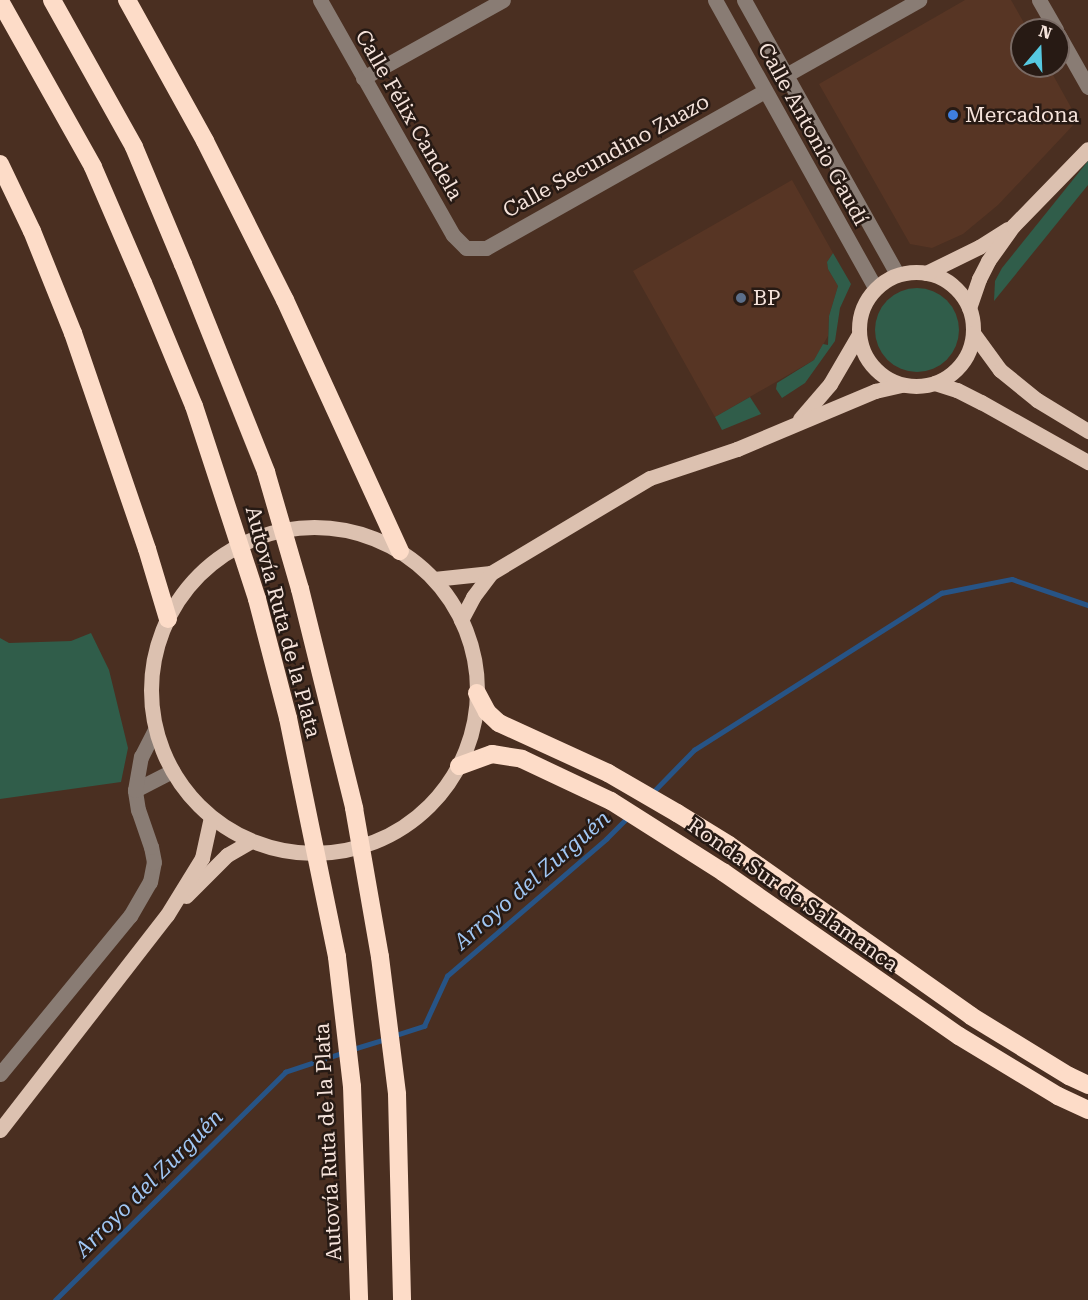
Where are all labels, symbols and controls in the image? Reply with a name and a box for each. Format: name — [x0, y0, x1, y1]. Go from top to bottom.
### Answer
north arrow — [1010, 18, 1070, 78]
text: N — [1036, 21, 1054, 43]
street label: Calle Félix Candela — [350, 25, 468, 205]
street label: Calle Antonio Gaudí — [752, 38, 874, 230]
street label: Calle Secundino Zuazo — [498, 89, 714, 223]
place label: Mercadona — [965, 102, 1079, 128]
marker: Mercadona — [946, 108, 960, 122]
place label: BP — [753, 285, 781, 311]
marker: BP — [734, 291, 748, 305]
street label: Autovía Ruta de la Plata — [240, 504, 326, 740]
water label: Arroyo del Zurguén — [448, 805, 616, 955]
street label: Ronda Sur de Salamanca — [683, 813, 903, 977]
street label: Autovía Ruta de la Plata — [309, 1022, 347, 1262]
water label: Arroyo del Zurguén — [69, 1103, 229, 1263]

